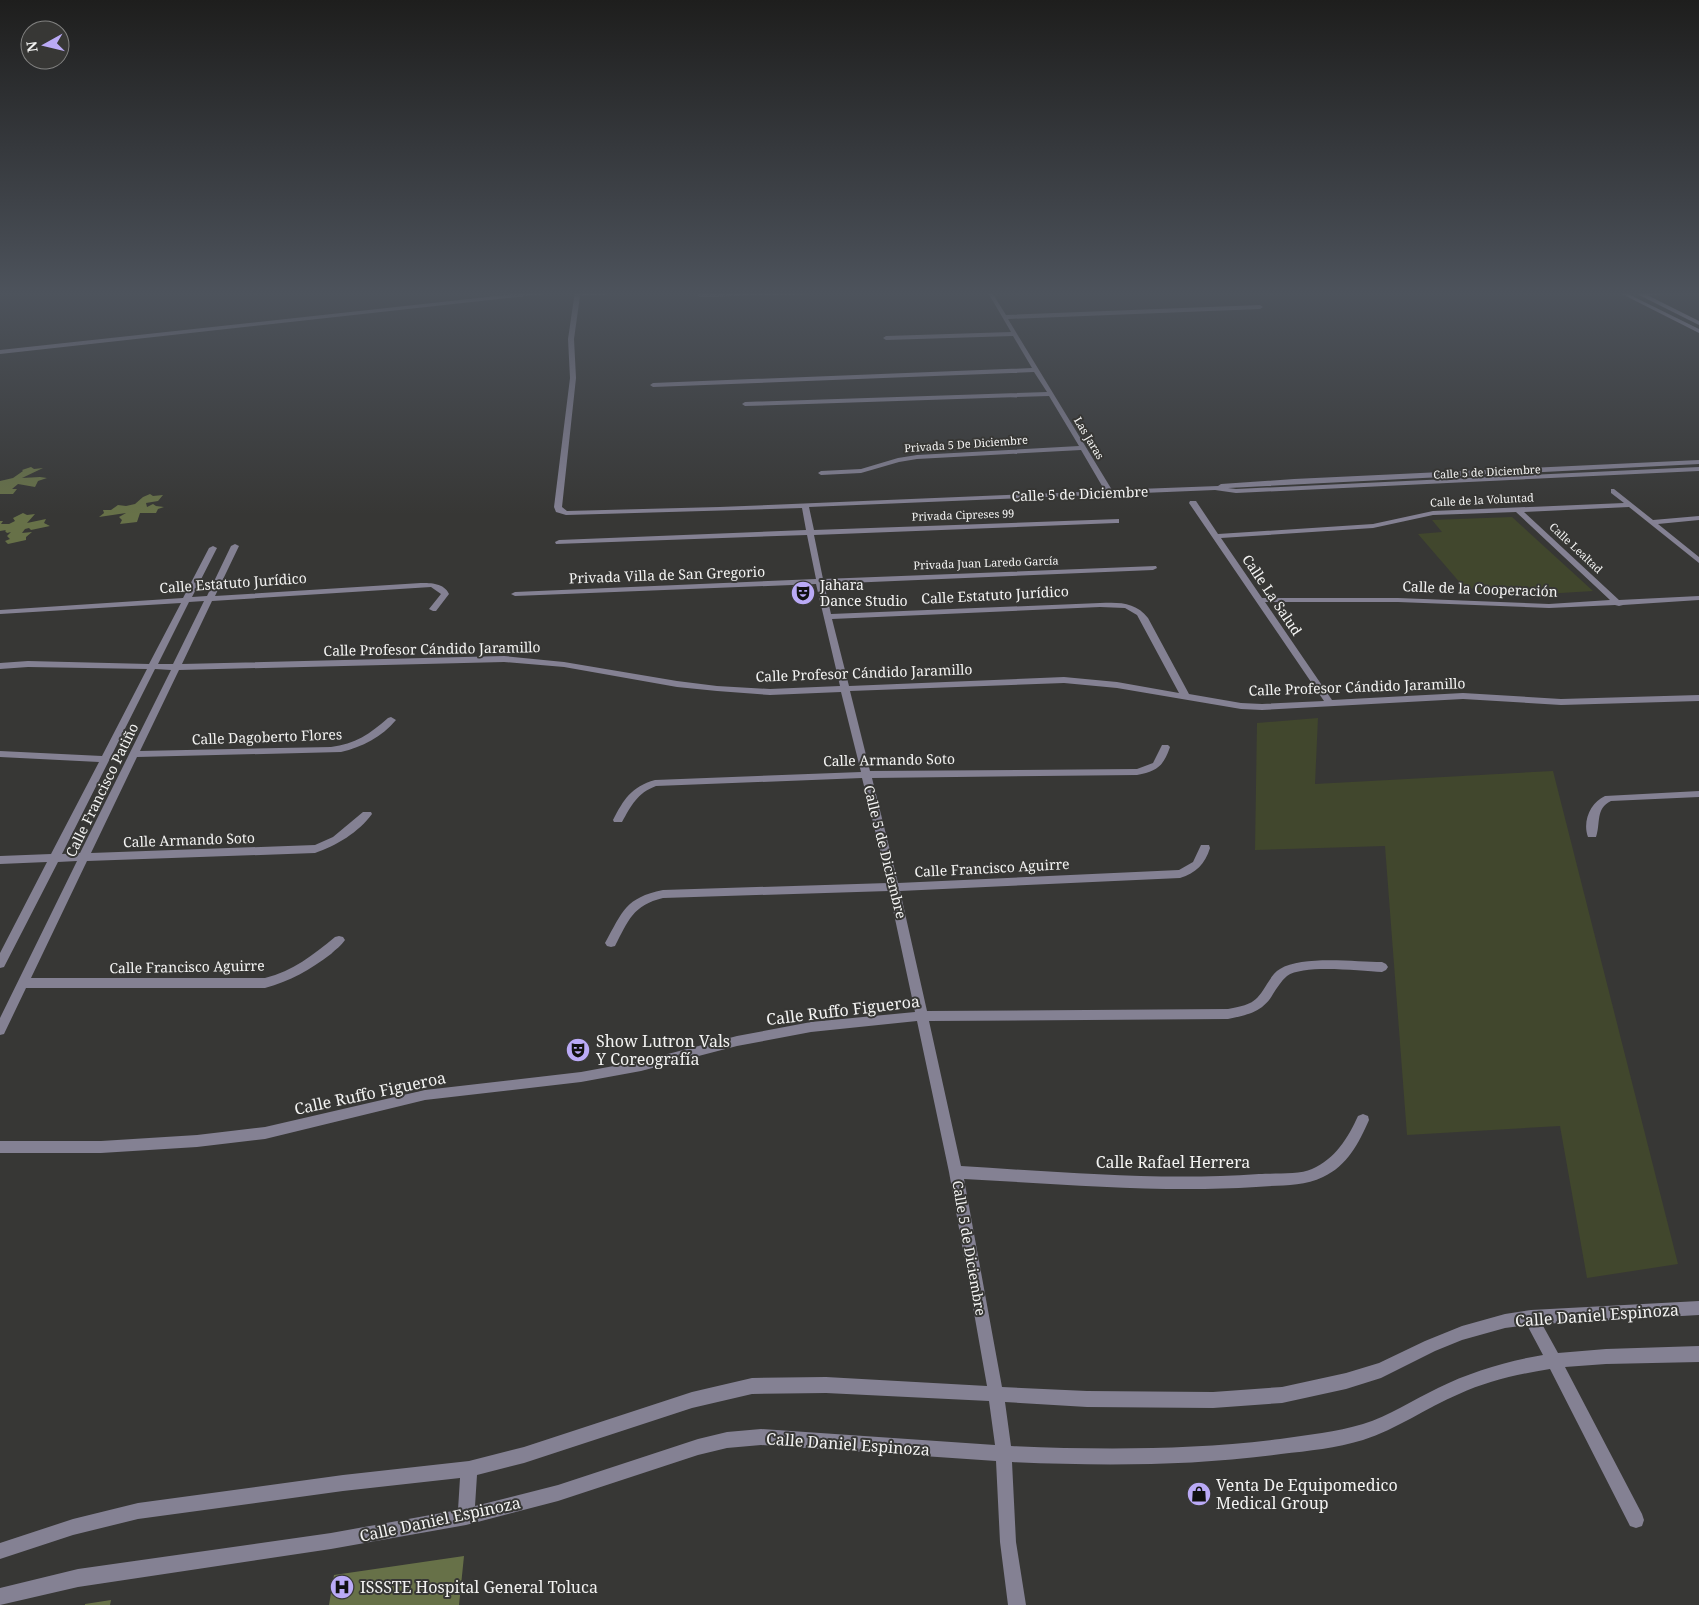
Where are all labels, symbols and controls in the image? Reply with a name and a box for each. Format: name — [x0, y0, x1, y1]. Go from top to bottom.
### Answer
north arrow — [20, 20, 70, 70]
text: N — [21, 40, 42, 54]
street label: Las Jaras — [1071, 414, 1108, 462]
street label: Privada 5 De Diciembre — [904, 432, 1028, 455]
street label: Calle 5 de Diciembre — [1433, 461, 1541, 482]
street label: Calle 5 de Diciembre — [1011, 482, 1149, 505]
street label: Calle de la Voluntad — [1430, 489, 1534, 510]
street label: Privada Cipreses 99 — [911, 505, 1015, 524]
street label: Calle Lealtad — [1546, 519, 1606, 576]
street label: Calle La Salud — [1238, 551, 1307, 639]
street label: Privada Juan Laredo García — [913, 552, 1059, 573]
street label: Privada Villa de San Gregorio — [568, 562, 766, 587]
street label: Calle Estatuto Jurídico — [159, 568, 307, 597]
place label: Jahara Dance Studio — [819, 575, 908, 610]
street label: Calle de la Cooperación — [1402, 576, 1558, 601]
theatre icon: Jahara Dance Studio — [790, 580, 816, 606]
street label: Calle Estatuto Jurídico — [921, 581, 1069, 608]
street label: Calle Profesor Cándido Jaramillo — [323, 637, 541, 660]
street label: Calle Profesor Cándido Jaramillo — [755, 659, 973, 686]
street label: Calle Profesor Cándido Jaramillo — [1248, 673, 1466, 700]
street label: Calle Francisco Patiño — [61, 720, 142, 860]
street label: Calle Dagoberto Flores — [192, 724, 342, 749]
street label: Calle Armando Soto — [823, 749, 955, 770]
street label: Calle 5 de Diciembre — [860, 783, 911, 921]
street label: Calle Armando Soto — [123, 828, 255, 851]
street label: Calle Francisco Aguirre — [914, 854, 1070, 881]
street label: Calle Francisco Aguirre — [109, 956, 265, 977]
street label: Calle Ruffo Figueroa — [765, 990, 921, 1030]
place label: Show Lutron Vals Y Coreografía — [595, 1030, 730, 1070]
theatre icon: Show Lutron Vals Y Coreografía — [565, 1037, 591, 1063]
street label: Calle Ruffo Figueroa — [292, 1066, 448, 1120]
street label: Calle Rafael Herrera — [1096, 1151, 1250, 1173]
street label: Calle 5 de Diciembre — [948, 1179, 991, 1317]
street label: Calle Daniel Espinoza — [1514, 1298, 1680, 1332]
street label: Calle Daniel Espinoza — [765, 1427, 931, 1461]
place label: Venta De Equipomedico Medical Group — [1216, 1474, 1398, 1514]
shop icon: Venta De Equipomedico Medical Group — [1186, 1481, 1212, 1507]
street label: Calle Daniel Espinoza — [357, 1491, 523, 1547]
hospital icon: ISSSTE Hospital General Toluca — [329, 1574, 355, 1600]
place label: ISSSTE Hospital General Toluca — [360, 1576, 598, 1598]

